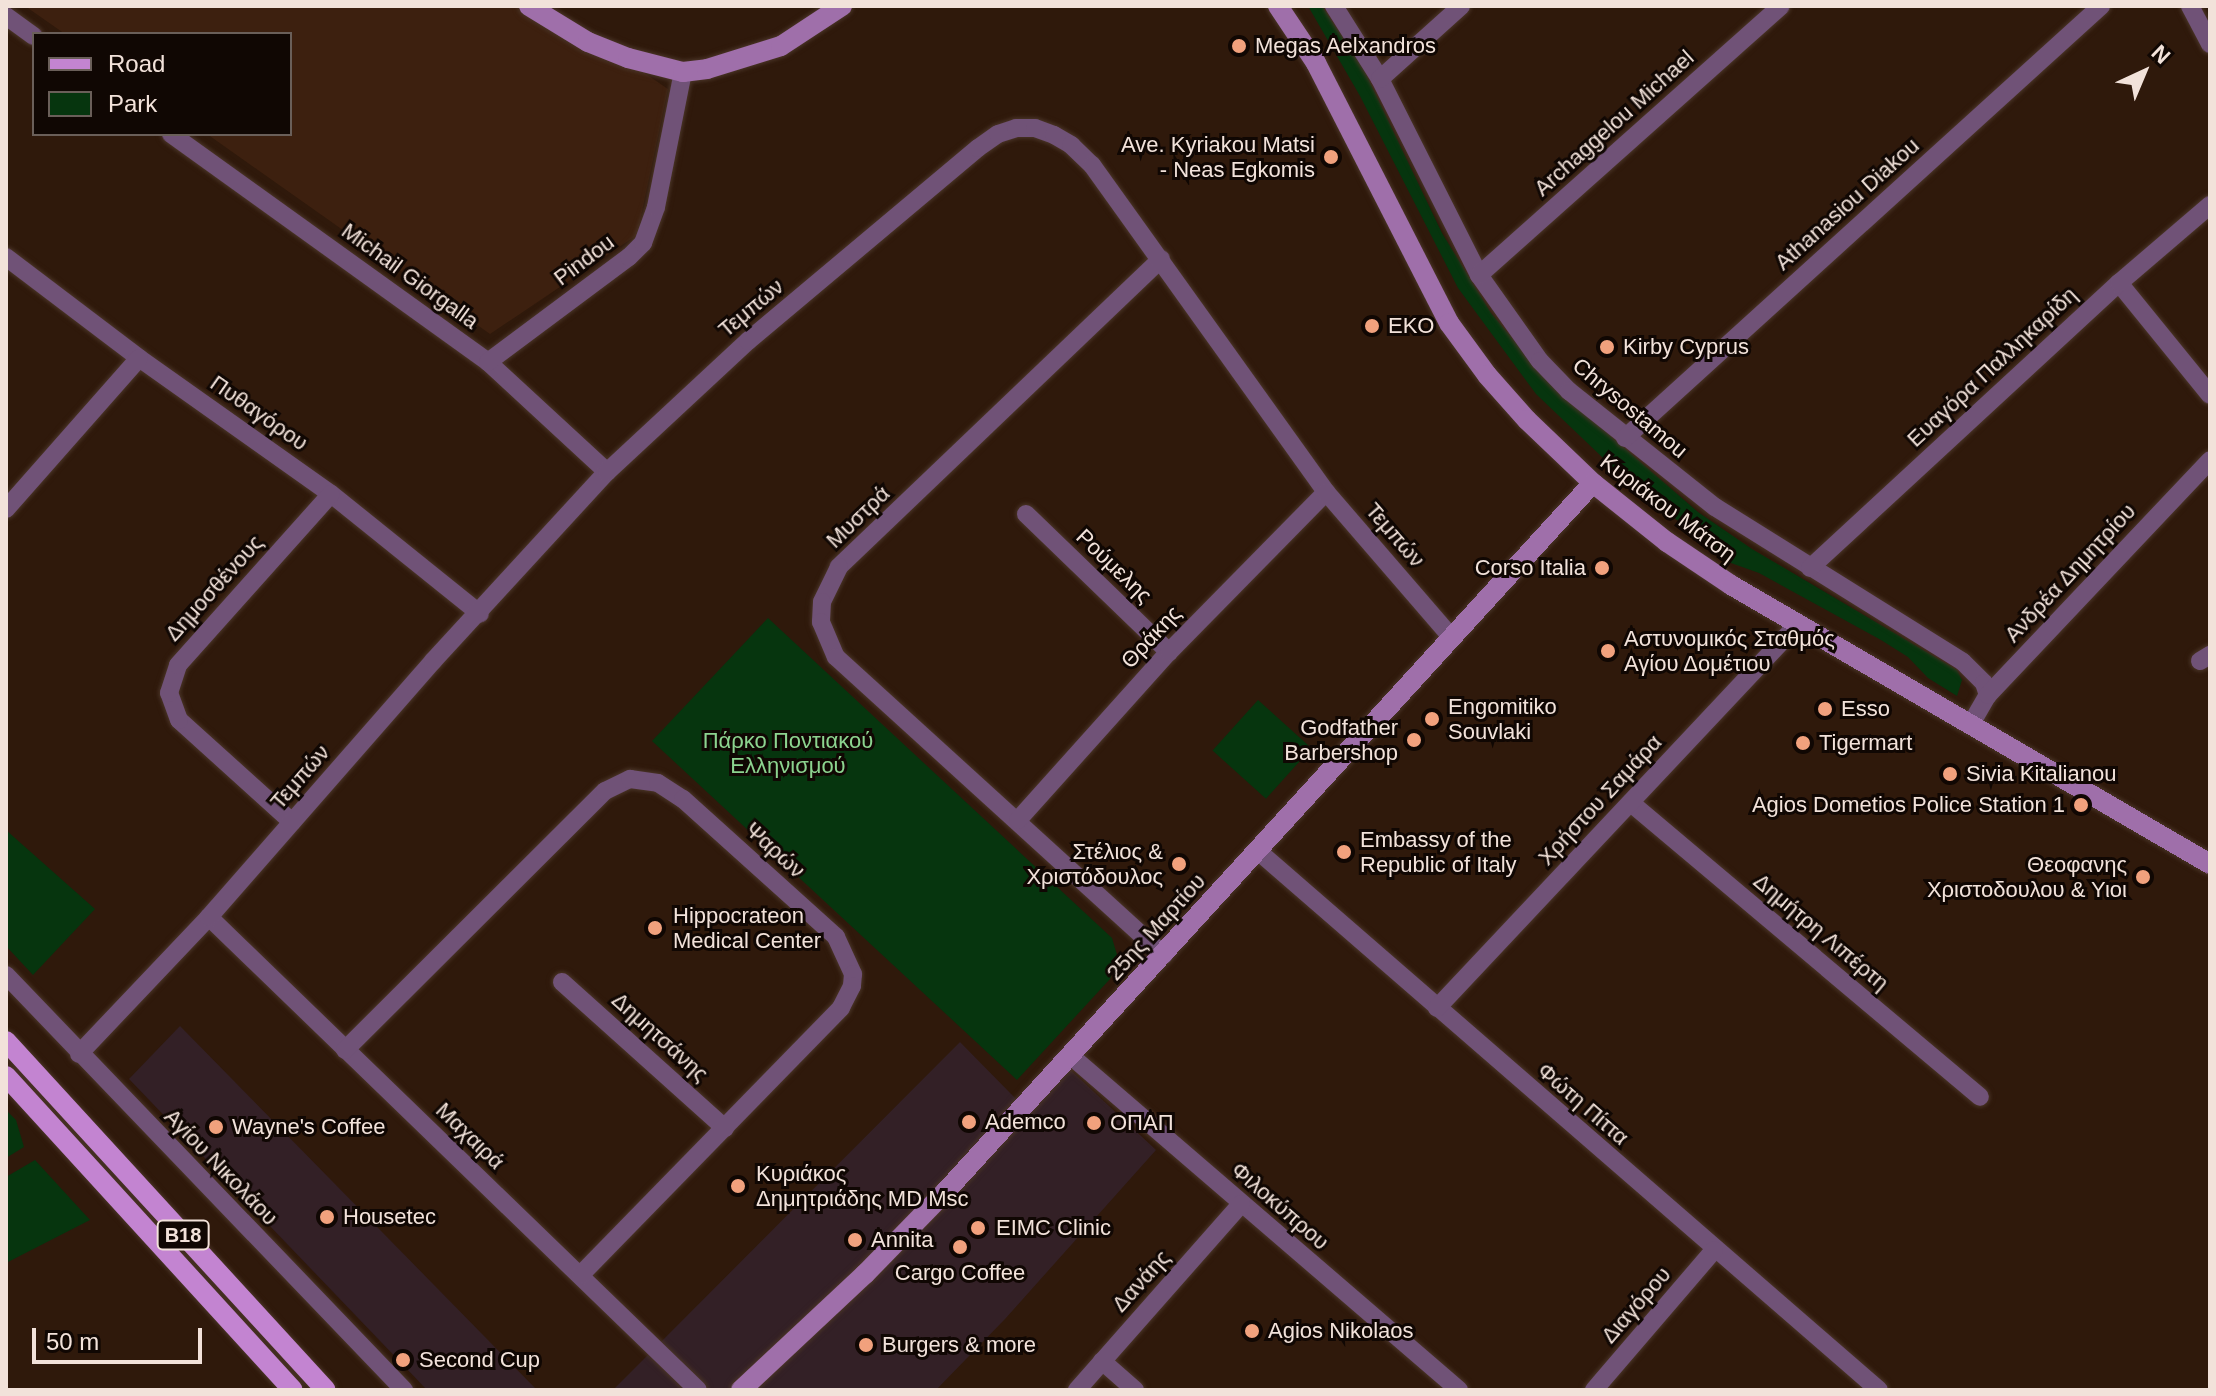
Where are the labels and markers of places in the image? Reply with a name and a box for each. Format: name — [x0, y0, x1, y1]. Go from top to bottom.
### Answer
place label: Megas Aelxandros — [1255, 33, 1437, 59]
marker: Megas Aelxandros — [1230, 37, 1248, 55]
place label: Ave. Kyriakou Matsi - Neas Egkomis — [1121, 131, 1315, 182]
marker: Ave. Kyriakou Matsi - Neas Egkomis — [1322, 148, 1340, 166]
place label: EKO — [1388, 313, 1434, 339]
marker: EKO — [1363, 317, 1381, 335]
place label: Kirby Cyprus — [1623, 334, 1749, 360]
marker: Kirby Cyprus — [1598, 338, 1616, 356]
place label: Corso Italia — [1475, 555, 1586, 581]
marker: Corso Italia — [1593, 559, 1611, 577]
place label: Αστυνομικός Σταθμός Αγίου Δομέτιου — [1624, 625, 1835, 676]
marker: Αστυνομικός Σταθμός Αγίου Δομέτιου — [1599, 642, 1617, 660]
place label: Engomitiko Souvlaki — [1448, 693, 1557, 744]
place label: Esso — [1841, 696, 1890, 722]
marker: Esso — [1816, 700, 1834, 718]
marker: Engomitiko Souvlaki — [1423, 710, 1441, 728]
place label: Godfather Barbershop — [1284, 714, 1398, 766]
place label: Tigermart — [1819, 730, 1912, 756]
marker: Godfather Barbershop — [1405, 731, 1423, 749]
marker: Tigermart — [1794, 734, 1812, 752]
place label: Sivia Kitalianou — [1966, 761, 2116, 787]
marker: Sivia Kitalianou — [1941, 765, 1959, 783]
place label: Agios Dometios Police Station 1 — [1752, 792, 2065, 818]
marker: Agios Dometios Police Station 1 — [2072, 796, 2090, 814]
place label: Embassy of the Republic of Italy — [1360, 826, 1517, 878]
place label: Στέλιος & Χριστόδουλος — [1026, 838, 1163, 890]
marker: Embassy of the Republic of Italy — [1335, 843, 1353, 861]
place label: Θεοφανης Χριστοδουλου & Υιοι — [1927, 851, 2127, 902]
marker: Στέλιος & Χριστόδουλος — [1170, 855, 1188, 873]
marker: Θεοφανης Χριστοδουλου & Υιοι — [2134, 868, 2152, 886]
place label: Hippocrateon Medical Center — [673, 902, 821, 954]
marker: Hippocrateon Medical Center — [644, 917, 666, 939]
place label: Ademco — [985, 1109, 1066, 1135]
place label: ΟΠΑΠ — [1110, 1110, 1174, 1136]
marker: Ademco — [960, 1113, 978, 1131]
place label: Wayne's Coffee — [232, 1114, 385, 1140]
marker: ΟΠΑΠ — [1085, 1114, 1103, 1132]
marker: Wayne's Coffee — [207, 1118, 225, 1136]
place label: Κυριάκος Δημητριάδης MD Msc — [756, 1160, 969, 1212]
marker: Κυριάκος Δημητριάδης MD Msc — [727, 1175, 749, 1197]
place label: Housetec — [343, 1204, 436, 1230]
marker: Housetec — [318, 1208, 336, 1226]
place label: EIMC Clinic — [996, 1215, 1111, 1241]
marker: EIMC Clinic — [967, 1217, 989, 1239]
place label: Annita — [871, 1227, 933, 1253]
marker: Annita — [846, 1231, 864, 1249]
marker: Cargo Coffee — [951, 1238, 969, 1256]
place label: Cargo Coffee — [895, 1260, 1025, 1286]
place label: Agios Nikolaos — [1268, 1318, 1414, 1344]
marker: Agios Nikolaos — [1243, 1322, 1261, 1340]
place label: Burgers & more — [882, 1332, 1036, 1358]
marker: Burgers & more — [857, 1336, 875, 1354]
place label: Second Cup — [419, 1347, 540, 1373]
marker: Second Cup — [394, 1351, 412, 1369]

